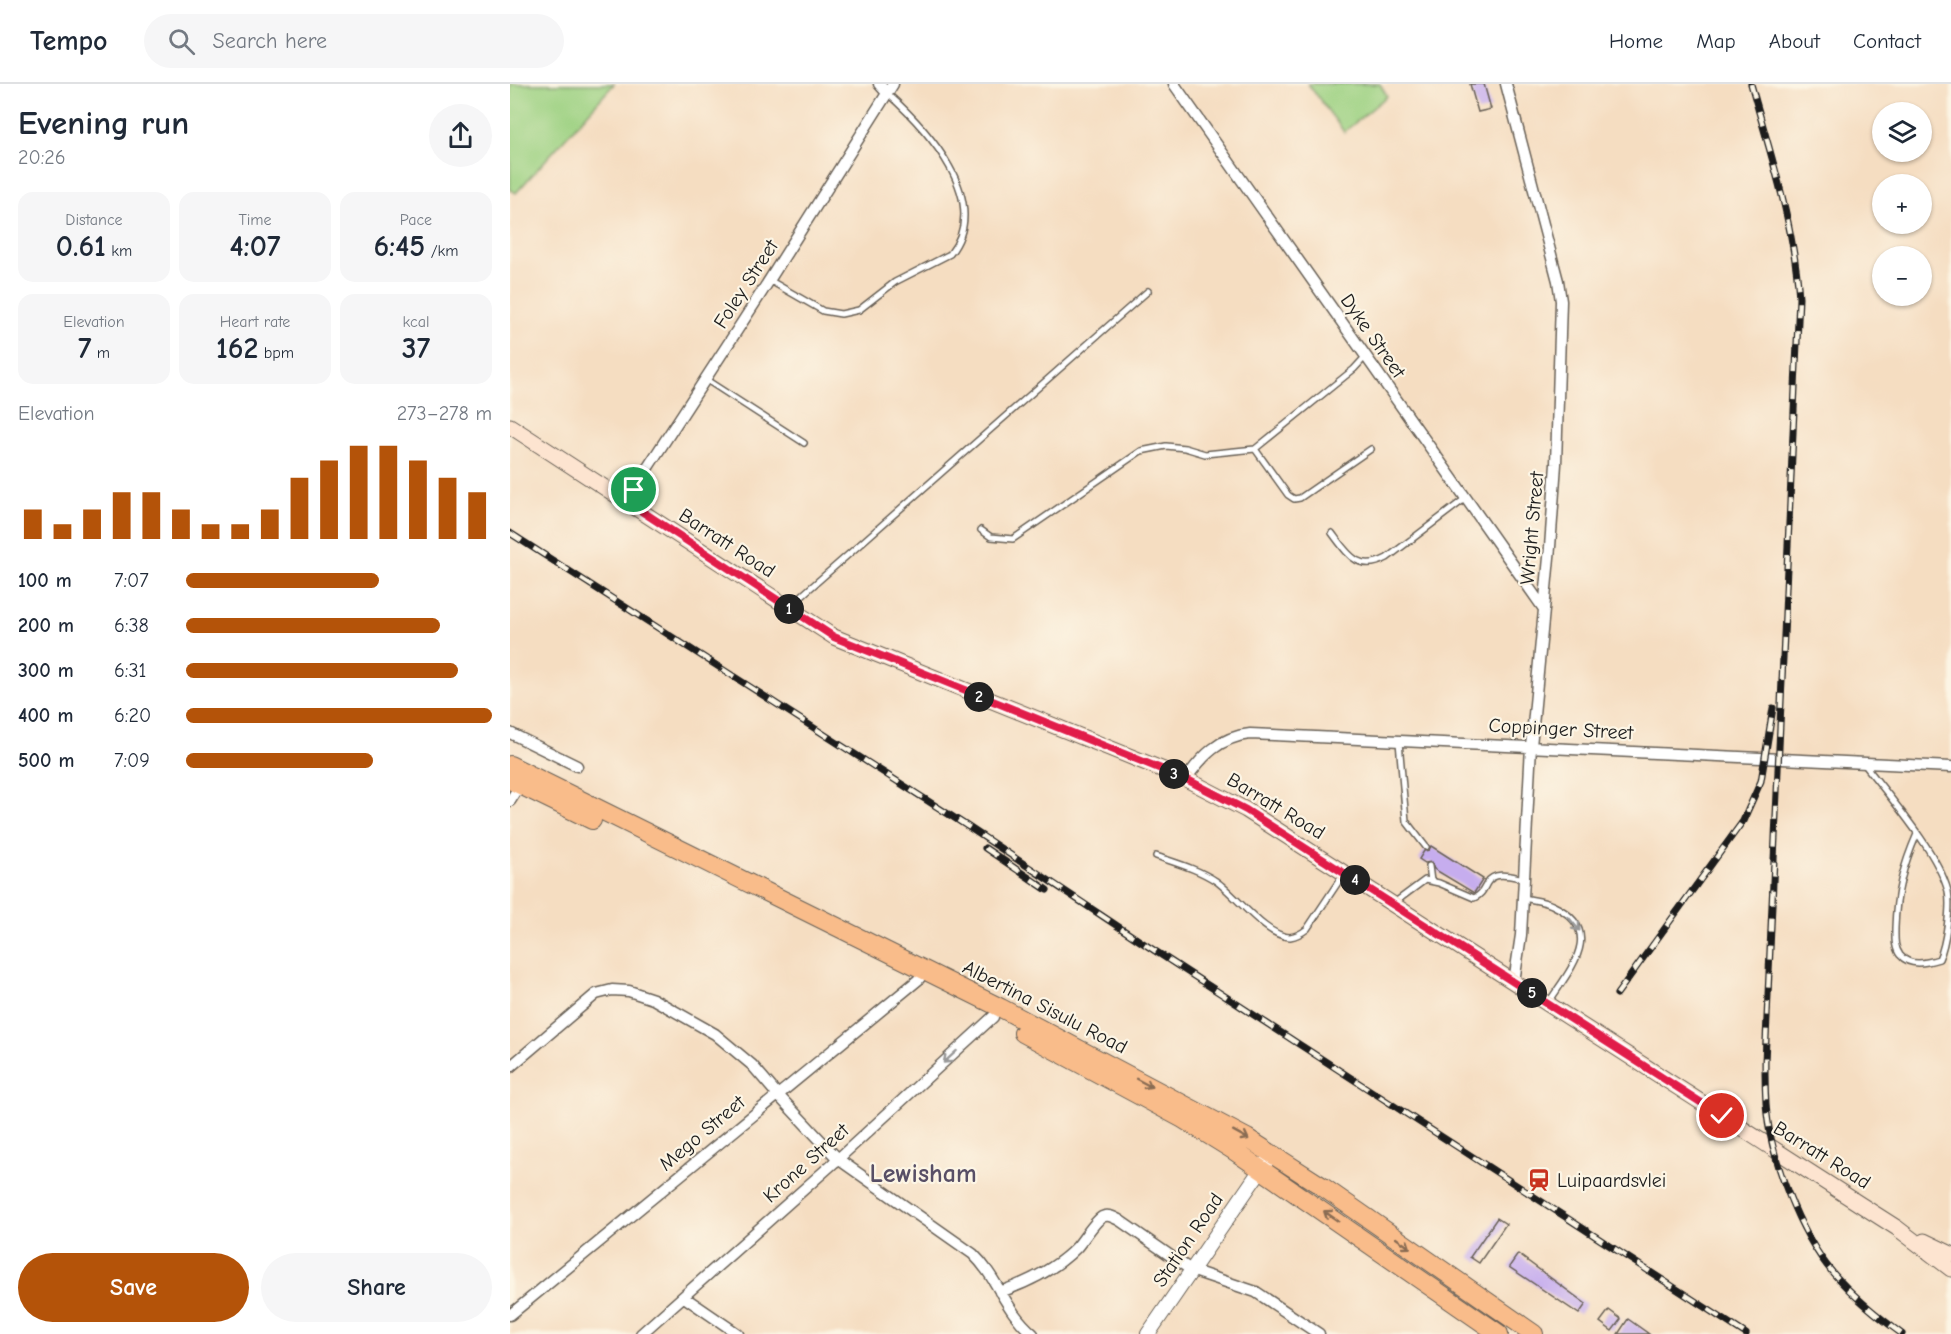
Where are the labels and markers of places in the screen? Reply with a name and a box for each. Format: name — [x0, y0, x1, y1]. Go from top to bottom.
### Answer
pin — [608, 464, 659, 515]
pin: 1 — [774, 594, 804, 624]
pin: 2 — [964, 682, 994, 712]
pin: 3 — [1159, 759, 1189, 789]
pin: 4 — [1340, 865, 1370, 895]
pin: 5 — [1517, 978, 1547, 1008]
pin — [1696, 1090, 1747, 1141]
station icon: Luipaardsvlei — [1526, 1167, 1552, 1193]
place label: Luipaardsvlei — [1557, 1169, 1666, 1192]

